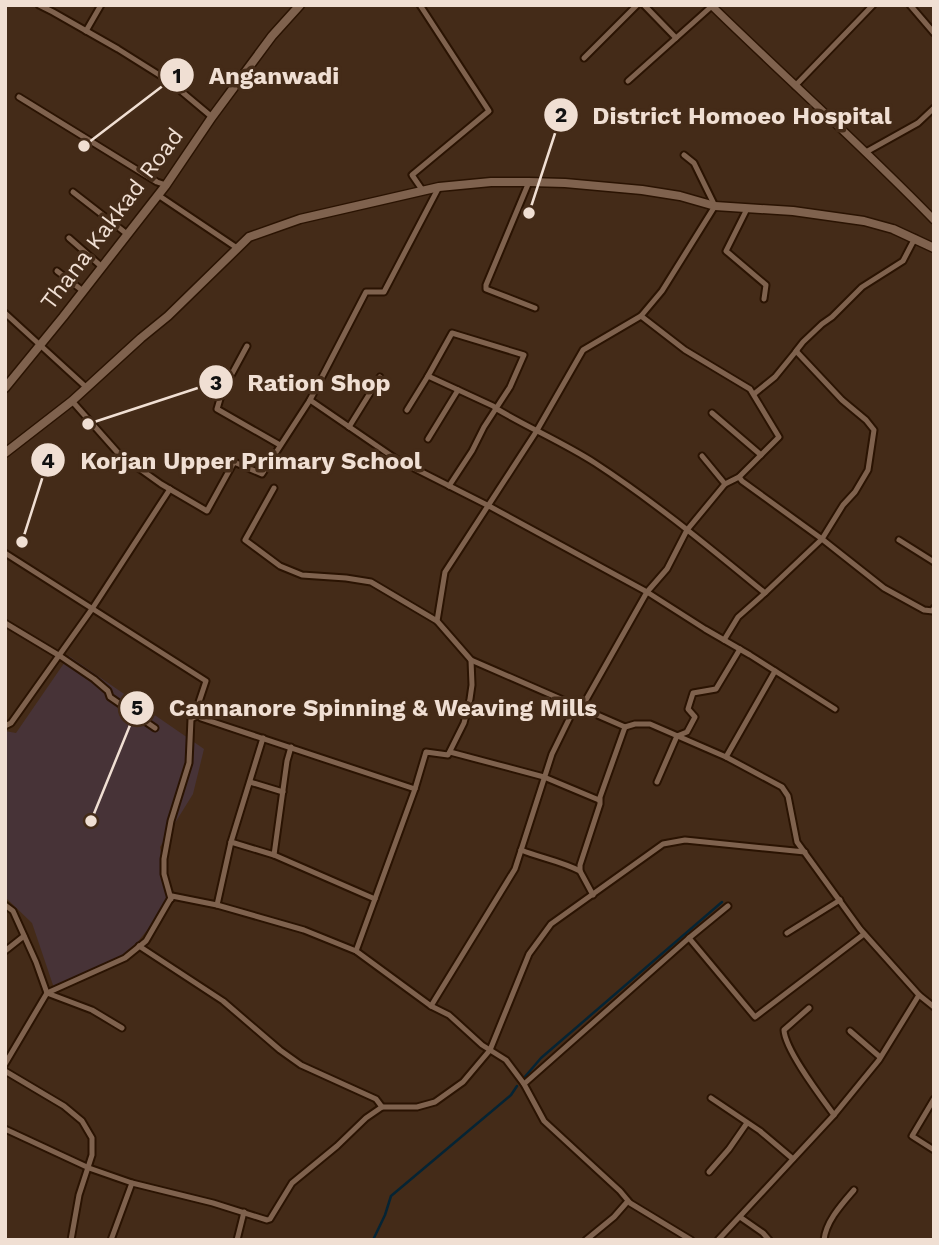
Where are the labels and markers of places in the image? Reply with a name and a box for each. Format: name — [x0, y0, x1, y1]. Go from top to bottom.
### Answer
callout: Anganwadi — [160, 53, 353, 98]
callout: District Homoeo Hospital — [543, 93, 906, 138]
callout: Ration Shop — [198, 360, 404, 405]
callout: Korjan Upper Primary School — [31, 438, 436, 483]
callout: Cannanore Spinning & Weaving Mills — [119, 685, 611, 730]

